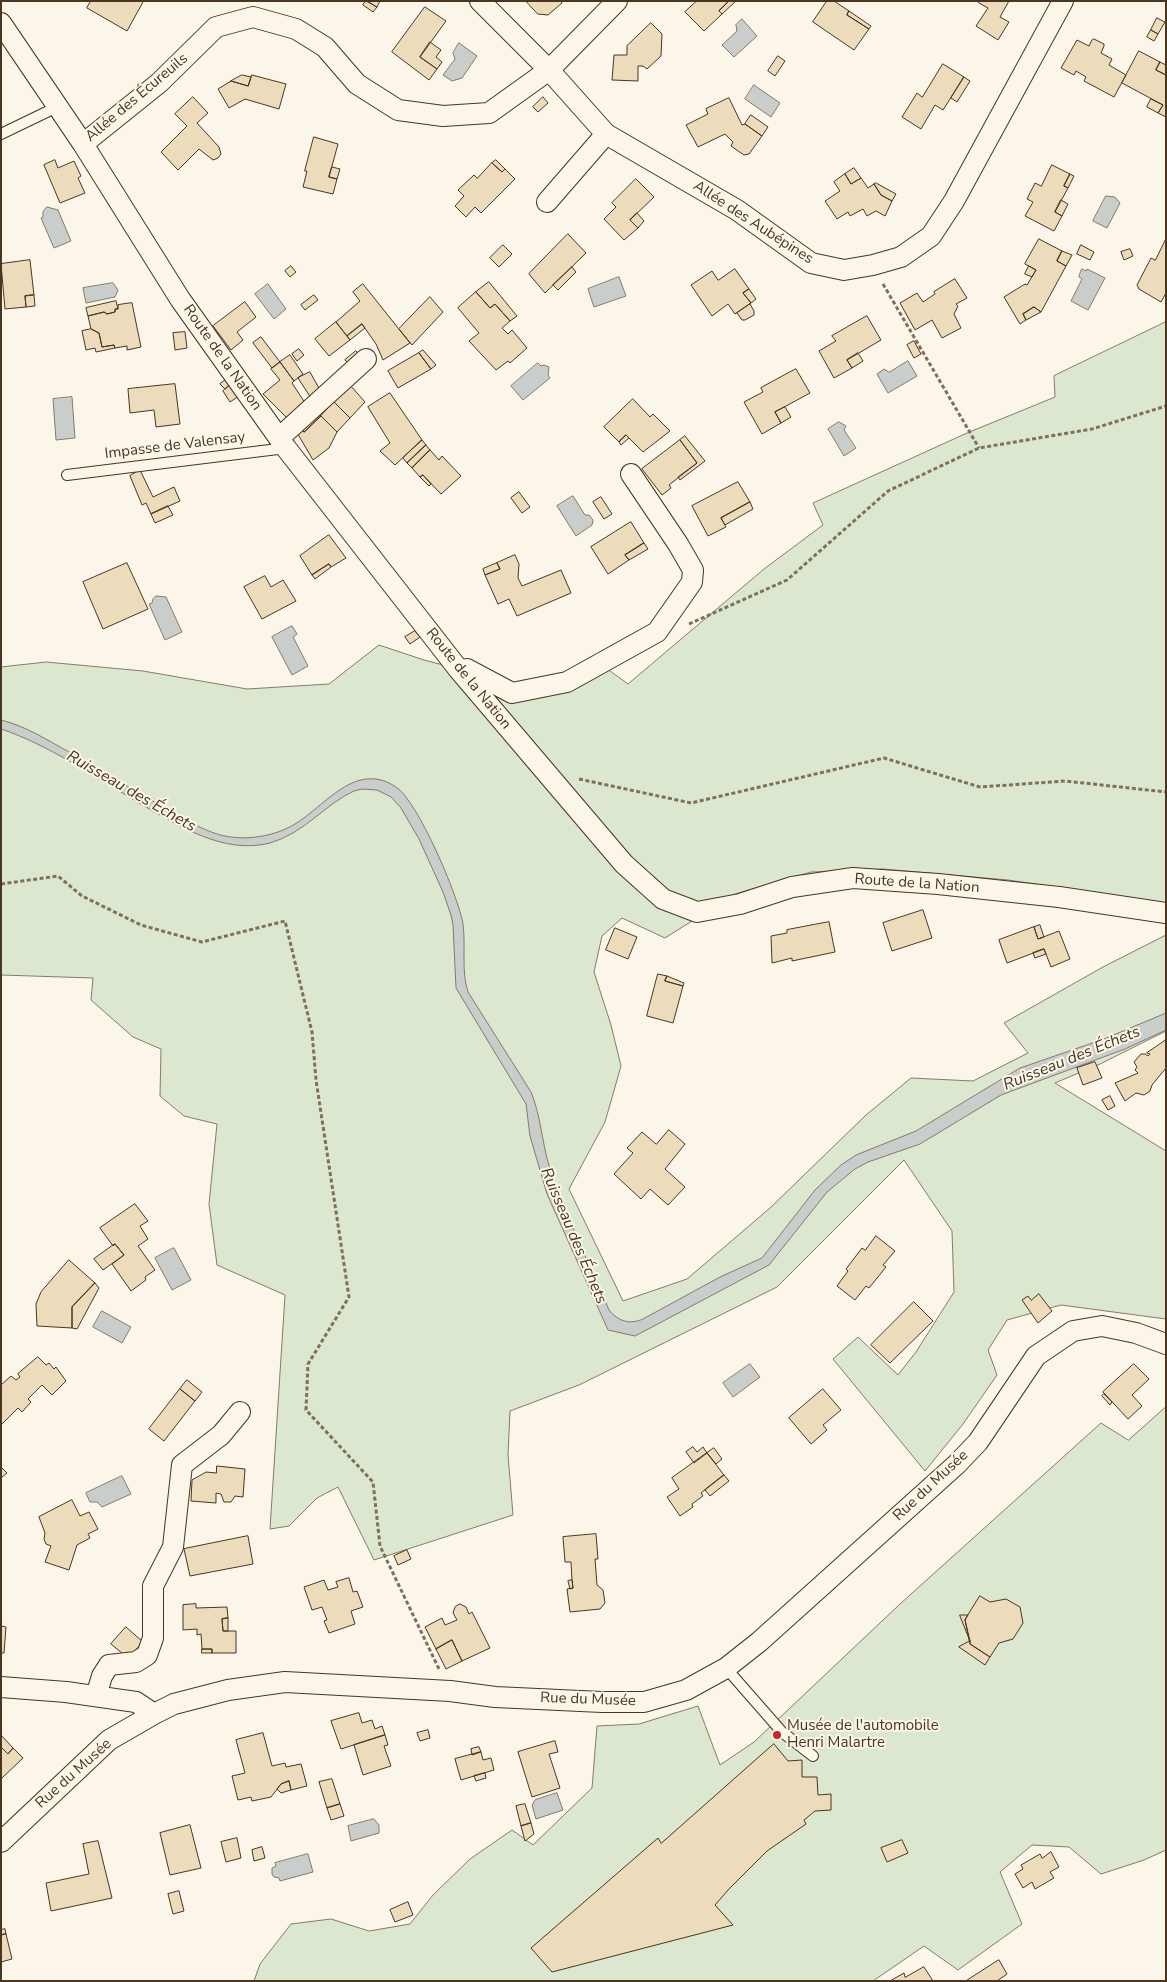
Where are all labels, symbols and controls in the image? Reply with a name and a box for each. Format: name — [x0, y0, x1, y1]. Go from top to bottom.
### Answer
street label: Allée des Écureuils — [82, 50, 192, 146]
street label: Allée des Aubépines — [690, 178, 816, 268]
street label: Route de la Nation — [179, 302, 265, 414]
street label: Impasse de Valensay — [104, 428, 246, 464]
street label: Route de la Nation — [422, 625, 514, 733]
water label: Ruisseau des Échets — [63, 747, 199, 837]
street label: Route de la Nation — [854, 871, 980, 897]
water label: Ruisseau des Échets — [1001, 1023, 1143, 1095]
water label: Ruisseau des Échets — [536, 1165, 610, 1307]
street label: Rue du Musée — [890, 1447, 972, 1525]
street label: Rue du Musée — [540, 1689, 636, 1711]
place label: Musée de l'automobile Henri Malartre — [787, 1717, 939, 1752]
marker: Musée de l'automobile Henri Malartre — [771, 1729, 783, 1741]
street label: Rue du Musée — [32, 1735, 116, 1813]

